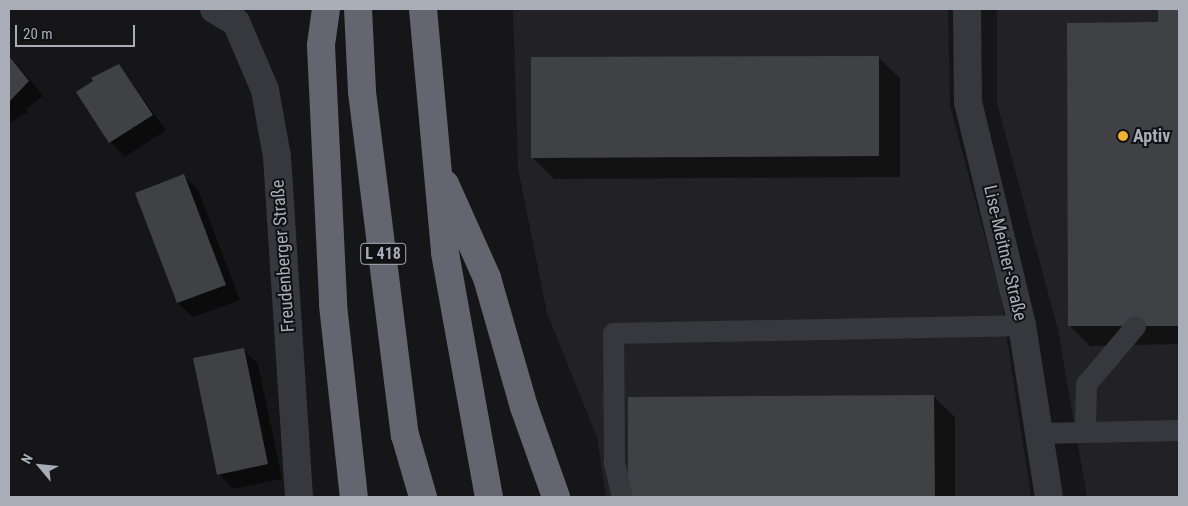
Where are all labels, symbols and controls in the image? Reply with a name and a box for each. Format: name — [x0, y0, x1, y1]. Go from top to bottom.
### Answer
scale bar — [18, 15, 138, 47]
text: 20 m — [23, 25, 53, 43]
place label: Aptiv — [1133, 125, 1170, 147]
marker: Aptiv — [1117, 130, 1129, 142]
street label: Freudenberger Straße — [267, 179, 299, 333]
street label: Lise-Meitner-Straße — [979, 183, 1031, 323]
road number: L 418 — [359, 240, 407, 268]
north arrow — [15, 441, 65, 491]
text: N — [18, 451, 36, 467]

